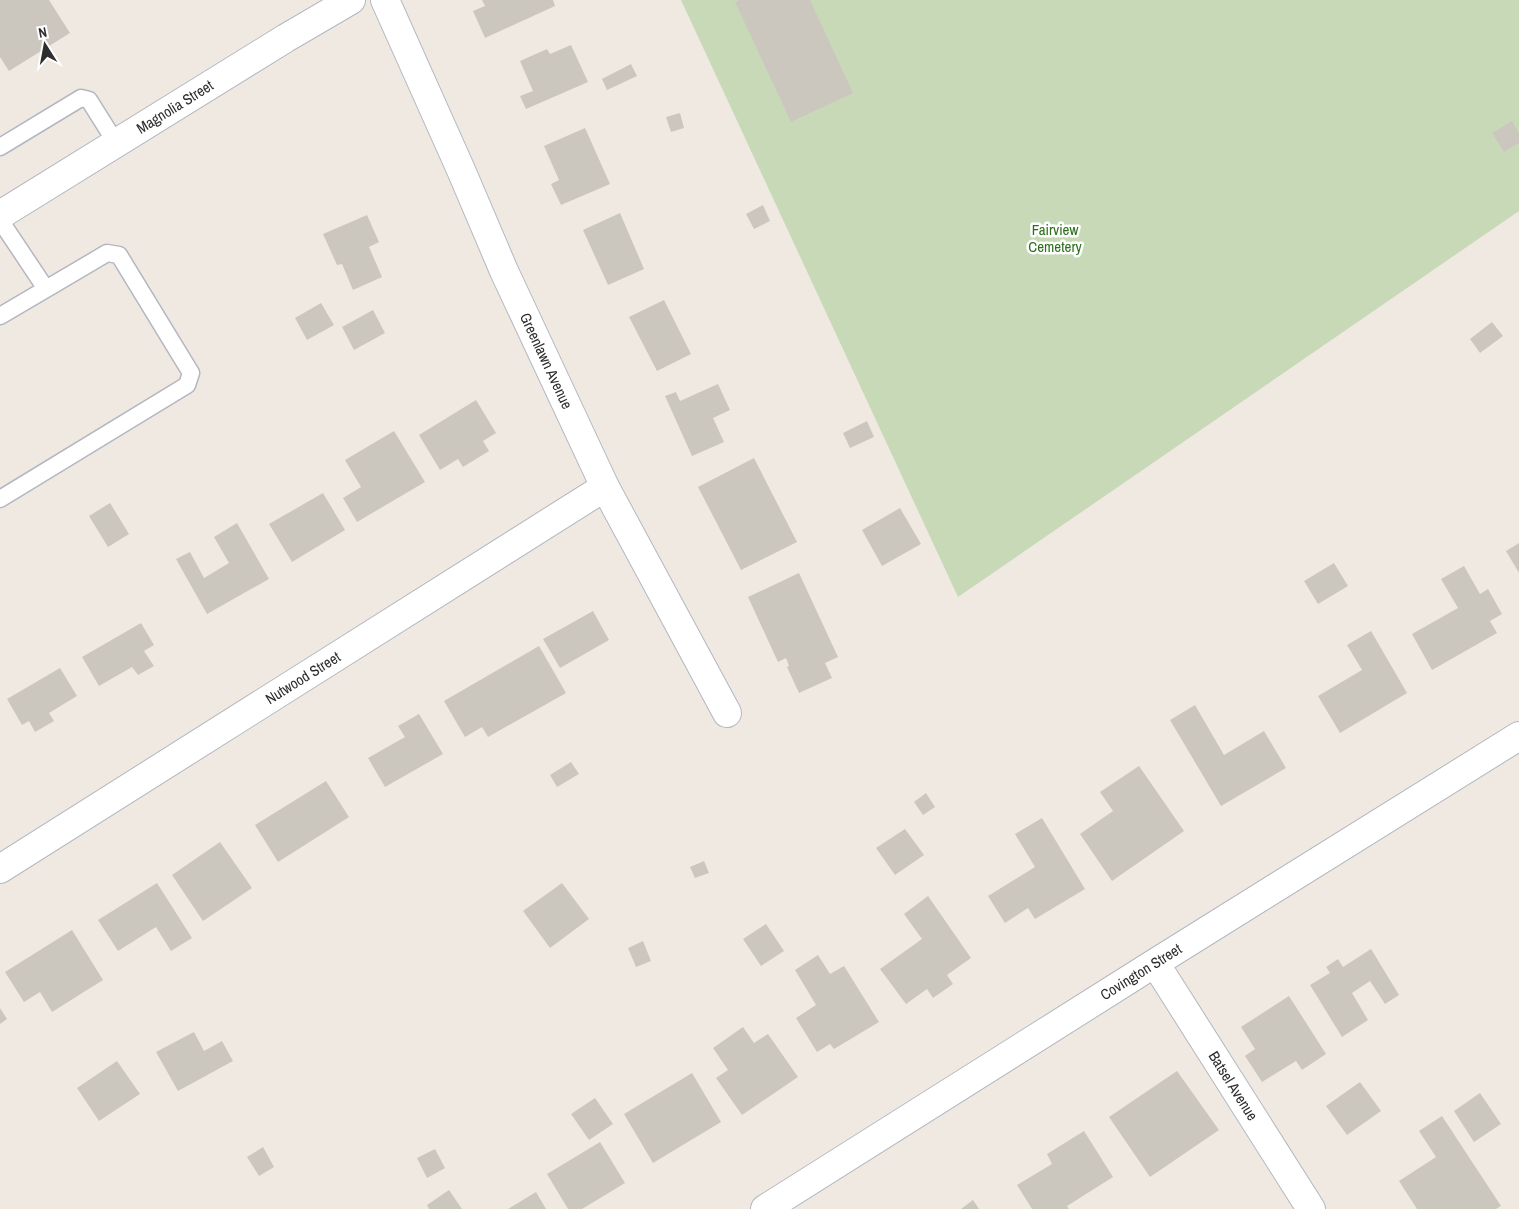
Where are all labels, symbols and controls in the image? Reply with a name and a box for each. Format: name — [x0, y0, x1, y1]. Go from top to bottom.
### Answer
north arrow — [20, 20, 70, 70]
text: N — [37, 23, 48, 42]
street label: Magnolia Street — [132, 74, 218, 138]
park label: Fairview Cemetery — [1028, 219, 1083, 257]
street label: Greenlawn Avenue — [515, 309, 578, 412]
street label: Nutwood Street — [261, 646, 345, 709]
street label: Covington Street — [1096, 938, 1186, 1005]
street label: Batsel Avenue — [1204, 1047, 1263, 1125]

